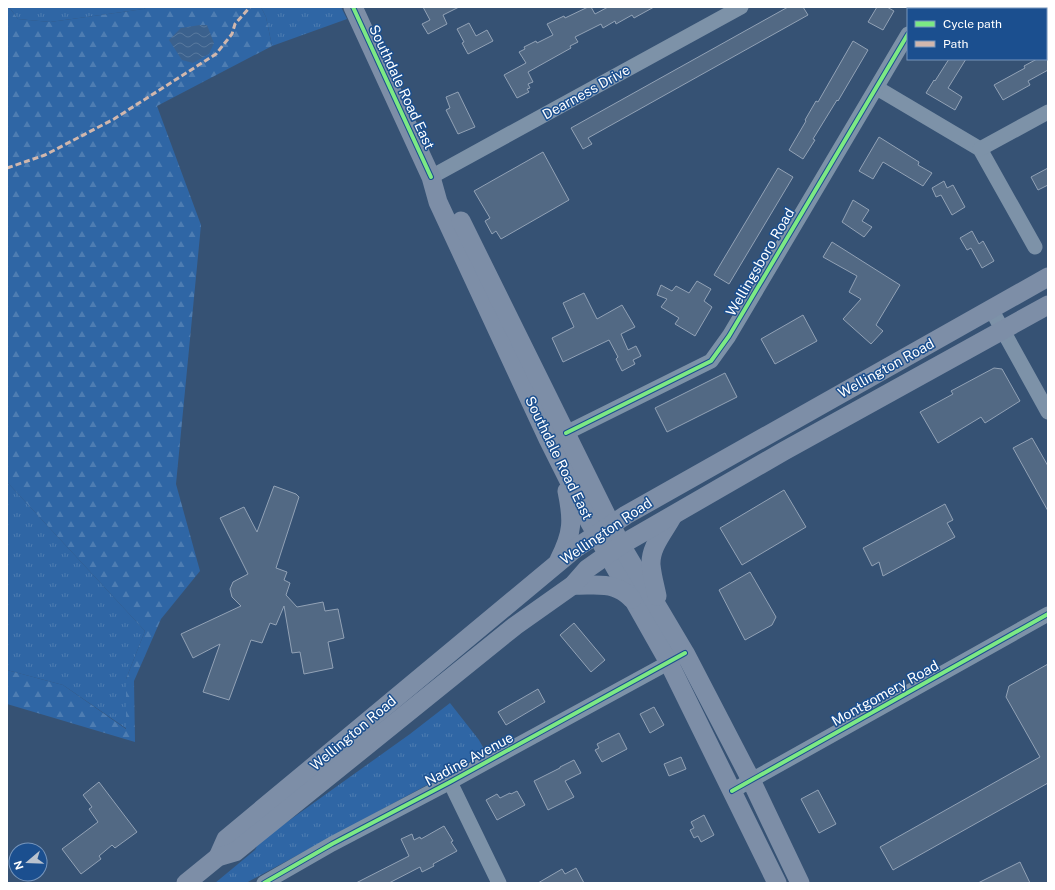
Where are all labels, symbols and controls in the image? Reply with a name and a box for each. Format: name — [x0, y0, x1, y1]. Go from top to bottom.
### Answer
legend — [907, 8, 1047, 60]
text: Cycle path — [943, 17, 1002, 31]
street label: Southdale Road East — [366, 22, 438, 152]
text: Path — [943, 37, 969, 51]
street label: Dearness Drive — [539, 61, 633, 123]
street label: Wellingsboro Road — [723, 205, 797, 319]
street label: Wellington Road — [835, 335, 937, 401]
street label: Southdale Road East — [522, 394, 596, 522]
street label: Wellington Road — [557, 494, 655, 568]
street label: Montgomery Road — [829, 657, 941, 729]
street label: Wellington Road — [307, 692, 399, 774]
street label: Nadine Avenue — [422, 729, 516, 789]
north arrow — [8, 842, 48, 882]
text: N — [11, 859, 26, 871]

